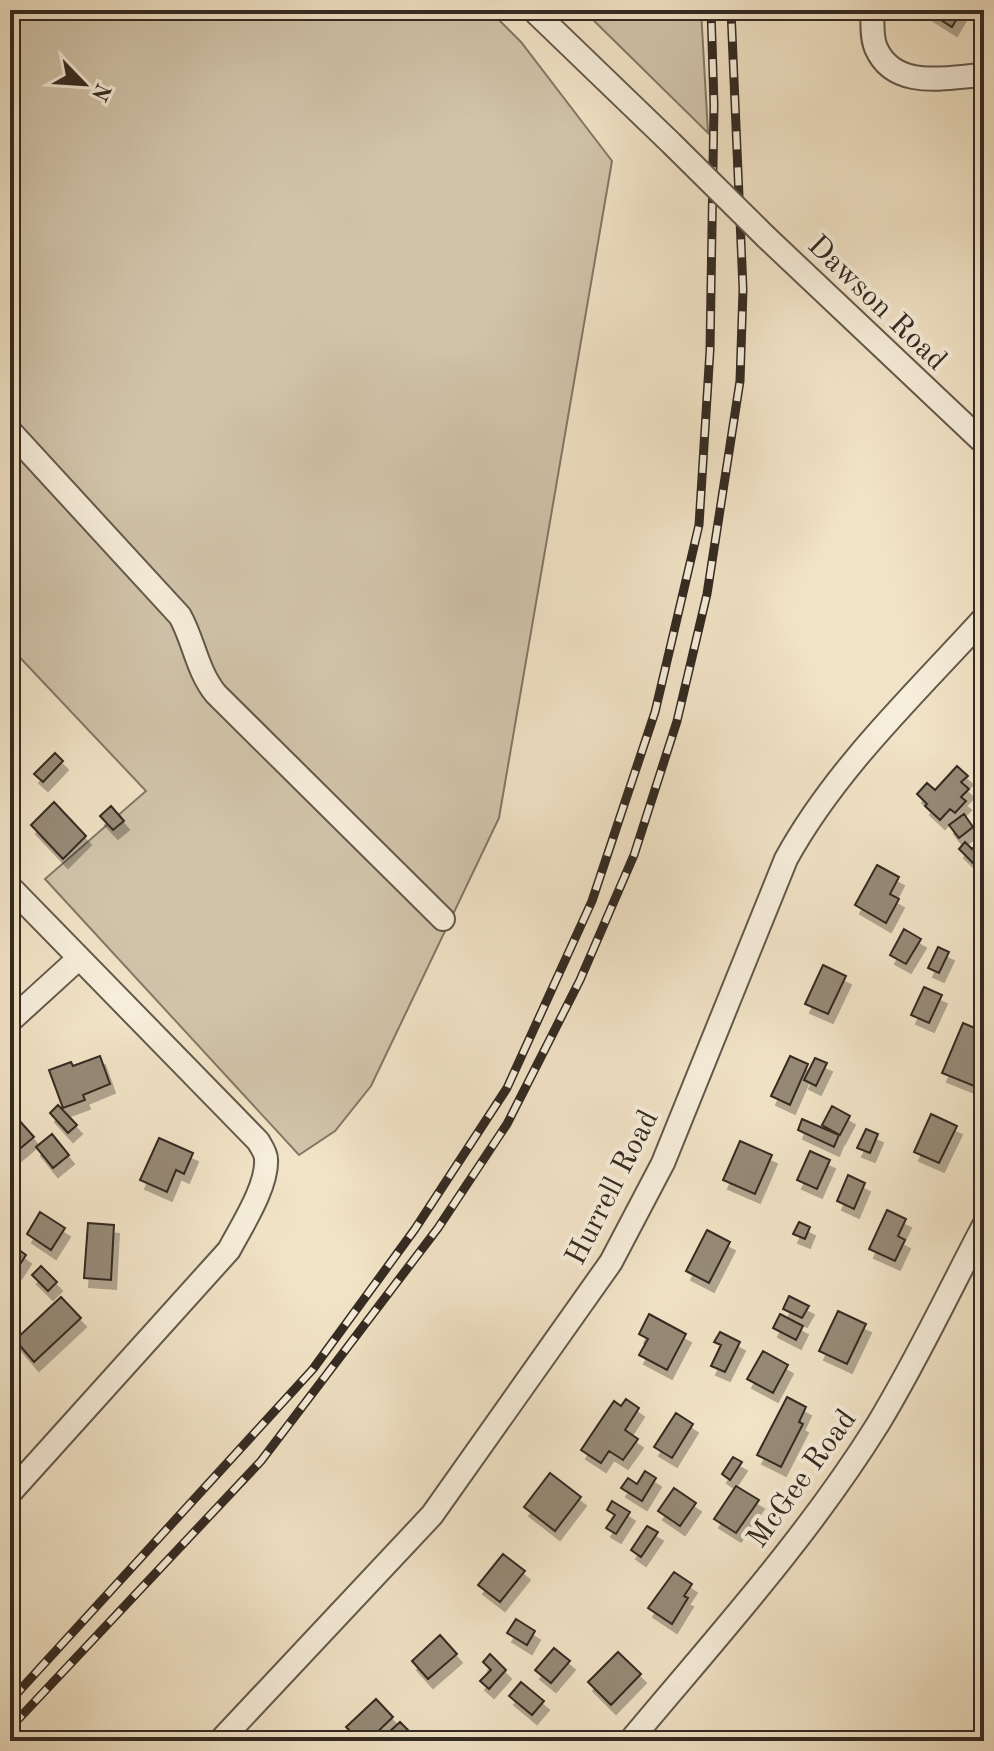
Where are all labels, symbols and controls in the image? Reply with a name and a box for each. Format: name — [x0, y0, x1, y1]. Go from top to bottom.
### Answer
north arrow — [44, 44, 124, 124]
text: N — [87, 79, 114, 104]
street label: Dawson Road — [801, 230, 952, 377]
street label: Hurrell Road — [561, 1106, 665, 1270]
street label: McGee Road — [743, 1405, 863, 1554]

